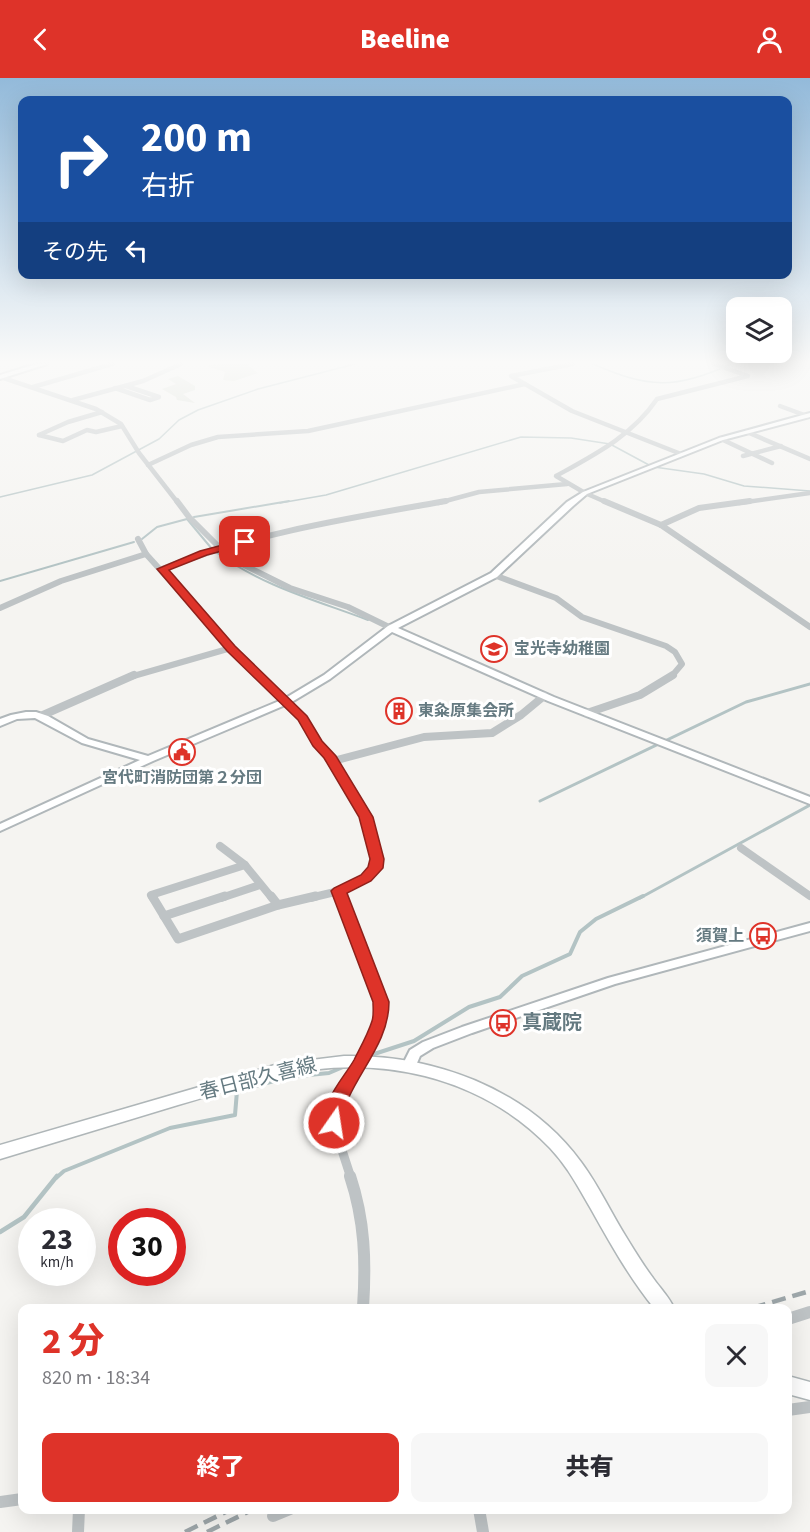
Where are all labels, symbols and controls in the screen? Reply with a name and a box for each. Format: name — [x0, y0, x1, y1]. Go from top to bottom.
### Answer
text: Beeline — [360, 20, 450, 59]
icon: back — [24, 23, 57, 56]
icon: person — [753, 23, 786, 56]
text: 200 m — [141, 108, 252, 168]
icon: right — [42, 120, 120, 198]
text: 右折 — [141, 167, 195, 206]
icon: left — [120, 234, 153, 267]
text: その先 — [42, 236, 108, 268]
map controls — [726, 297, 792, 363]
button: layers — [726, 297, 792, 363]
pin — [219, 516, 270, 567]
icon: arrive — [228, 525, 261, 558]
school or university icon: 宝光寺幼稚園 — [479, 634, 509, 664]
place label: 宝光寺幼稚園 — [514, 638, 610, 660]
building icon: 東粂原集会所 — [384, 696, 414, 726]
place label: 東粂原集会所 — [418, 700, 514, 722]
public building icon: 宮代町消防団第２分団 — [167, 737, 197, 767]
place label: 宮代町消防団第２分団 — [102, 767, 262, 789]
bus stop icon: 須賀上 — [748, 921, 778, 951]
place label: 須賀上 — [696, 925, 744, 947]
bus stop icon: 真蔵院 — [488, 1008, 518, 1038]
place label: 真蔵院 — [522, 1009, 582, 1037]
street label: 春日部久喜線 — [196, 1051, 320, 1107]
position arrow — [302, 1091, 366, 1155]
speed limit sign: 30 — [108, 1208, 186, 1286]
text: 23 — [41, 1218, 73, 1261]
text: km/h — [40, 1252, 74, 1273]
text: 2 分 — [42, 1316, 104, 1367]
button: close — [705, 1324, 768, 1387]
text: 820 m · 18:34 — [42, 1364, 150, 1392]
button: 終了 — [42, 1433, 399, 1502]
button: 共有 — [411, 1433, 768, 1502]

